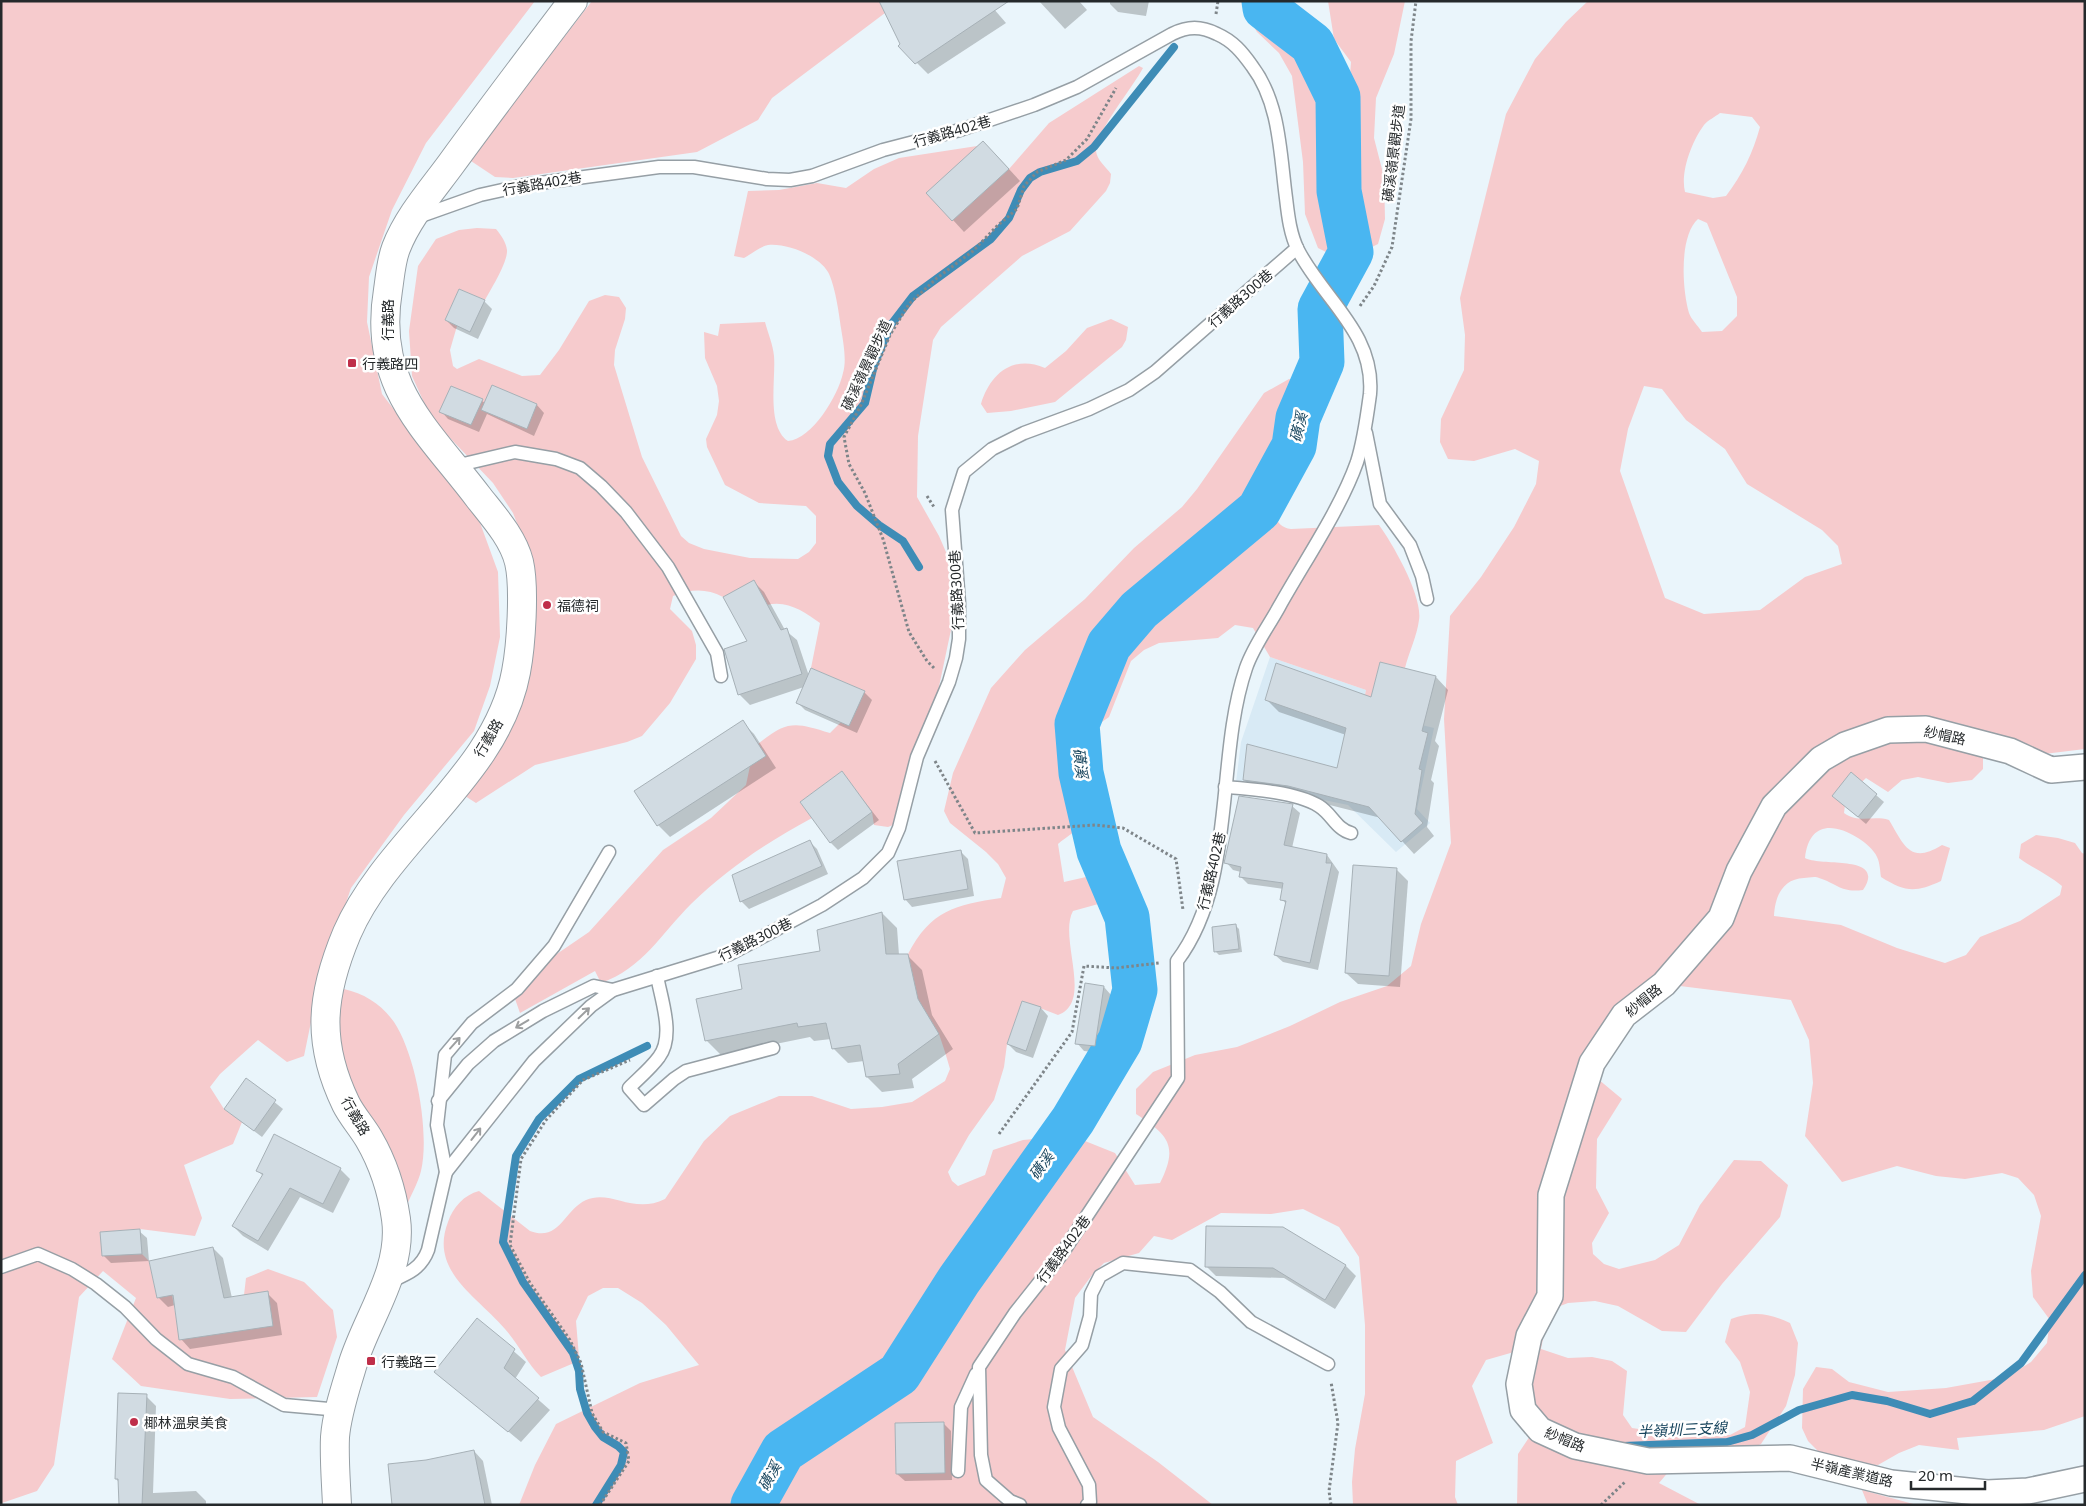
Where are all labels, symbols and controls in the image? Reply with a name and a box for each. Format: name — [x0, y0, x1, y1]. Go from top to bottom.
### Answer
street label: 磺溪嶺景觀步道 — [1378, 103, 1408, 203]
street label: 行義路402巷 — [911, 111, 993, 151]
street label: 行義路402巷 — [501, 167, 583, 199]
street label: 行義路300巷 — [1204, 265, 1276, 331]
street label: 行義路 — [378, 299, 397, 341]
street label: 磺溪嶺景觀步道 — [837, 317, 895, 413]
place label: 行義路四 — [362, 354, 418, 373]
marker: 行義路四 — [346, 357, 358, 369]
water label: 磺溪 — [1285, 408, 1312, 444]
street label: 行義路300巷 — [944, 550, 968, 630]
place label: 福德祠 — [557, 596, 599, 615]
marker: 福德祠 — [541, 599, 553, 611]
street label: 行義路 — [469, 715, 507, 761]
street label: 紗帽路 — [1922, 721, 1968, 749]
water label: 磺溪 — [1069, 747, 1093, 781]
street label: 行義路402巷 — [1193, 830, 1229, 912]
street label: 行義路300巷 — [715, 913, 795, 965]
street label: 紗帽路 — [1621, 979, 1665, 1021]
one-way arrow — [577, 1007, 590, 1019]
one-way arrow — [515, 1018, 529, 1029]
one-way arrow — [449, 1037, 461, 1050]
street label: 行義路 — [337, 1093, 375, 1139]
one-way arrow — [470, 1128, 481, 1141]
water label: 磺溪 — [1024, 1145, 1059, 1183]
street label: 行義路402巷 — [1032, 1211, 1094, 1287]
place label: 行義路三 — [381, 1352, 437, 1371]
marker: 行義路三 — [365, 1355, 377, 1367]
place label: 椰林溫泉美食 — [144, 1413, 228, 1432]
marker: 椰林溫泉美食 — [128, 1416, 140, 1428]
water label: 半嶺圳三支線 — [1637, 1417, 1729, 1441]
street label: 紗帽路 — [1542, 1422, 1588, 1456]
street label: 半嶺產業道路 — [1809, 1453, 1895, 1491]
water label: 磺溪 — [753, 1456, 786, 1494]
scale bar — [1911, 1458, 1985, 1490]
text: 20 m — [1918, 1465, 1953, 1485]

